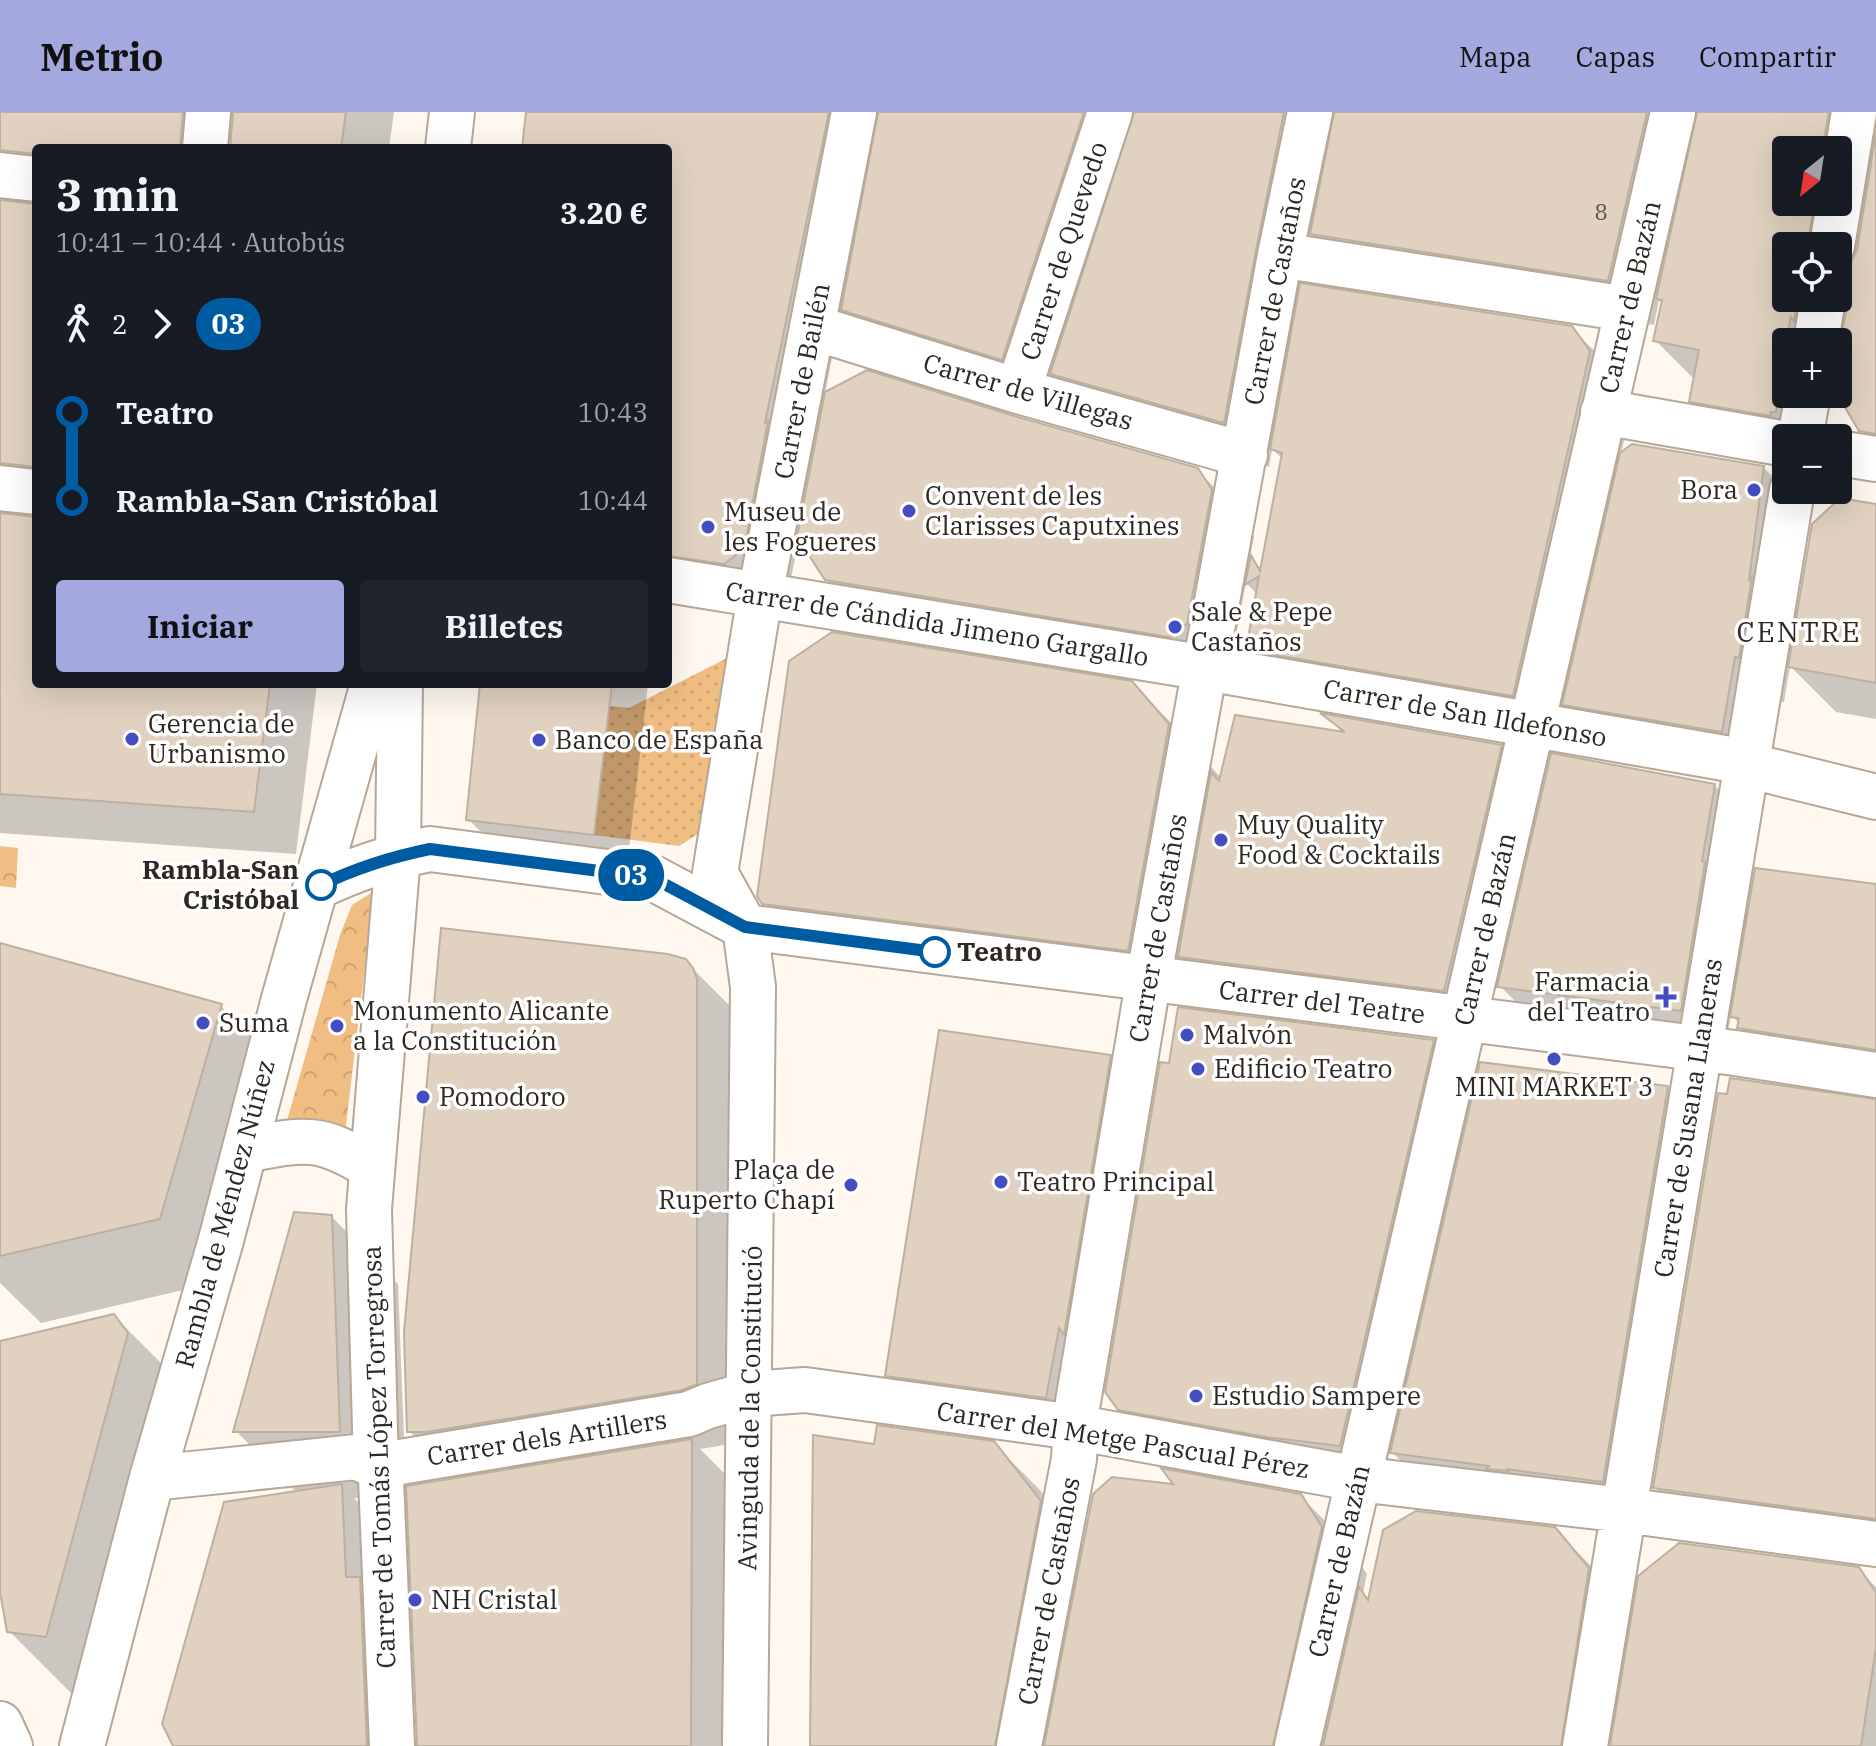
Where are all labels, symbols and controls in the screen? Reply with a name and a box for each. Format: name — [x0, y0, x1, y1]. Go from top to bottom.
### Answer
text: Metrio — [40, 32, 163, 81]
text: Mapa — [1459, 38, 1532, 75]
text: Capas — [1576, 38, 1655, 75]
text: Compartir — [1699, 38, 1836, 75]
north arrow — [1772, 136, 1852, 216]
map controls — [1772, 136, 1852, 504]
street label: Carrer de Quevedo — [1012, 137, 1114, 364]
text: 3 min — [56, 166, 179, 223]
street label: Carrer de Castaños — [1235, 174, 1313, 408]
text: 3.20 € — [560, 193, 648, 232]
street label: Carrer de Bazán — [1590, 197, 1668, 396]
house number: 8 — [1594, 197, 1608, 226]
text: 10:41 – 10:44 · Autobús — [56, 225, 345, 259]
button: locate — [1772, 232, 1852, 312]
street label: Carrer de Bailén — [765, 280, 837, 482]
icon: walk — [56, 302, 100, 346]
icon: forward — [140, 302, 184, 346]
text: 03 — [212, 305, 245, 342]
text: 2 — [112, 307, 128, 341]
button: + — [1772, 328, 1852, 408]
street label: Carrer de Villegas — [920, 345, 1137, 437]
text: Teatro — [116, 393, 214, 432]
text: 10:43 — [578, 395, 648, 429]
button: − — [1772, 424, 1852, 504]
place label: Bora — [1680, 472, 1738, 506]
place label: Convent de les Clarisses Caputxines — [925, 478, 1180, 542]
text: Rambla-San Cristóbal — [116, 481, 438, 520]
marker: Bora — [1745, 481, 1763, 499]
text: 10:44 — [578, 483, 648, 517]
place label: Museu de les Fogueres — [724, 494, 877, 558]
marker: Convent de les Clarisses Caputxines — [900, 502, 918, 520]
marker: Museu de les Fogueres — [699, 518, 717, 536]
street label: Carrer de Cándida Jimeno Gargallo — [723, 573, 1151, 673]
button: Iniciar — [56, 580, 344, 672]
button: Billetes — [360, 580, 648, 672]
place label: Sale & Pepe Castaños — [1191, 594, 1333, 658]
district label: CENTRE — [1737, 613, 1861, 650]
marker: Sale & Pepe Castaños — [1166, 618, 1184, 636]
street label: Carrer de San Ildefonso — [1321, 670, 1610, 754]
place label: Gerencia de Urbanismo — [148, 706, 294, 770]
place label: Banco de España — [555, 722, 763, 756]
marker: Gerencia de Urbanismo — [123, 730, 141, 748]
marker: Banco de España — [530, 731, 548, 749]
place label: Muy Quality Food & Cocktails — [1237, 807, 1440, 871]
street label: Carrer de Castaños — [1120, 811, 1194, 1045]
street label: Carrer de Bazán — [1445, 829, 1523, 1028]
marker: Muy Quality Food & Cocktails — [1212, 831, 1230, 849]
line badge: 03 — [595, 849, 667, 901]
place label: Rambla-San Cristóbal — [142, 852, 299, 916]
text: 03 — [614, 856, 648, 893]
marker: Rambla-San Cristóbal — [306, 870, 336, 900]
place label: Teatro — [957, 934, 1042, 968]
marker: Teatro — [920, 937, 950, 967]
street label: Carrer de Susana Llaneras — [1645, 956, 1729, 1280]
place label: Farmacia del Teatro — [1527, 964, 1650, 1028]
street label: Carrer del Teatre — [1217, 971, 1427, 1031]
marker: Farmacia del Teatro — [1657, 988, 1675, 1006]
place label: Monumento Alicante a la Constitución — [353, 993, 609, 1057]
place label: Suma — [219, 1005, 289, 1039]
marker: Suma — [194, 1014, 212, 1032]
marker: Monumento Alicante a la Constitución — [328, 1017, 346, 1035]
place label: Malvón — [1203, 1017, 1293, 1051]
marker: Malvón — [1178, 1026, 1196, 1044]
marker: MINI MARKET 3 — [1545, 1050, 1563, 1068]
place label: Edificio Teatro — [1214, 1051, 1392, 1085]
street label: Rambla de Méndez Núñez — [166, 1056, 282, 1372]
marker: Edificio Teatro — [1189, 1060, 1207, 1078]
place label: MINI MARKET 3 — [1455, 1069, 1653, 1103]
place label: Pomodoro — [439, 1079, 566, 1113]
marker: Pomodoro — [414, 1088, 432, 1106]
place label: Plaça de Ruperto Chapí — [658, 1152, 835, 1216]
place label: Teatro Principal — [1017, 1164, 1214, 1198]
marker: Teatro Principal — [992, 1173, 1010, 1191]
marker: Plaça de Ruperto Chapí — [842, 1176, 860, 1194]
street label: Carrer de Tomás López Torregrosa — [354, 1245, 402, 1669]
street label: Avinguda de la Constitució — [729, 1245, 769, 1571]
place label: Estudio Sampere — [1212, 1378, 1421, 1412]
marker: Estudio Sampere — [1187, 1387, 1205, 1405]
street label: Carrer del Metge Pascual Pérez — [934, 1393, 1312, 1485]
street label: Carrer dels Artillers — [425, 1401, 669, 1473]
street label: Carrer de Bazán — [1299, 1461, 1377, 1660]
street label: Carrer de Castaños — [1009, 1474, 1087, 1708]
place label: NH Cristal — [431, 1582, 558, 1616]
marker: NH Cristal — [406, 1591, 424, 1609]

